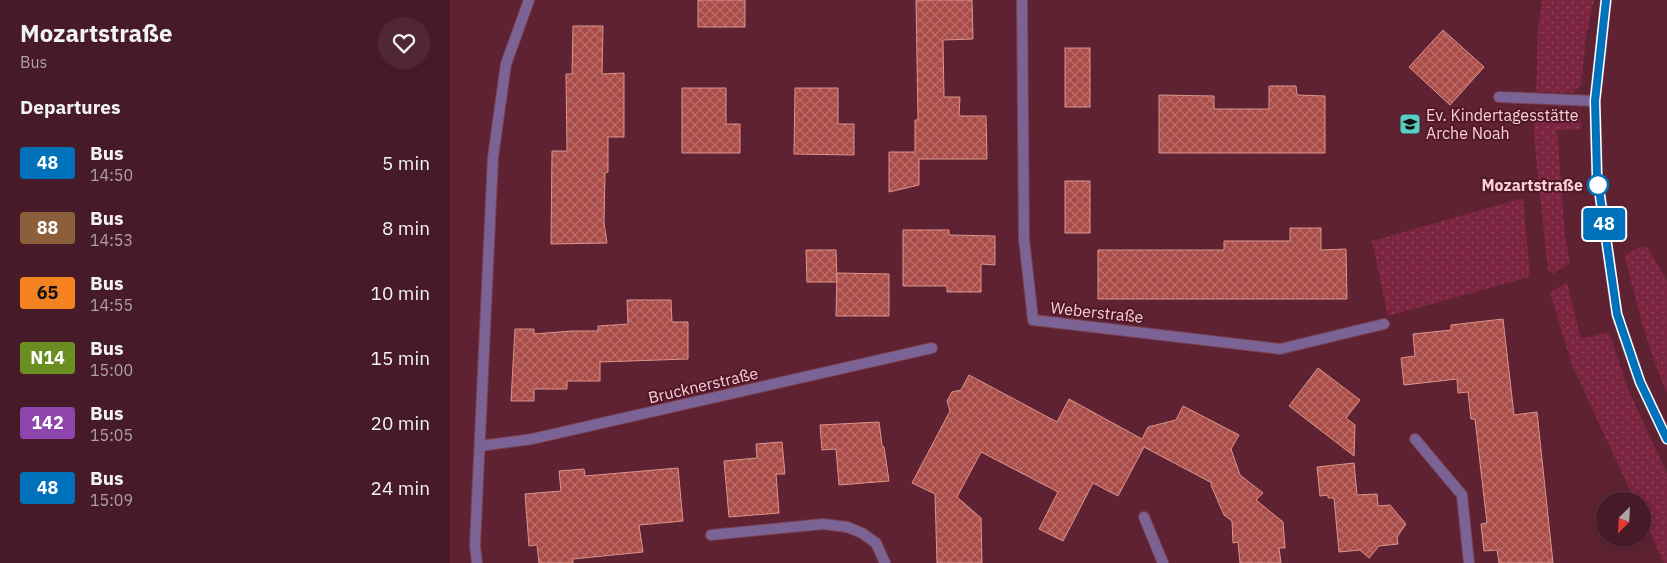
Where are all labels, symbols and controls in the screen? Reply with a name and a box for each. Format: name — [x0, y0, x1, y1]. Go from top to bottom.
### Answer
text: Mozartstraße — [20, 17, 172, 49]
button: heart — [378, 17, 430, 69]
text: Bus — [20, 52, 47, 72]
text: Departures — [20, 95, 120, 119]
place label: Ev. Kindertagesstätte Arche Noah — [1426, 105, 1579, 143]
school or university icon: Ev. Kindertagesstätte Arche Noah — [1398, 112, 1422, 136]
text: Bus — [90, 141, 124, 165]
text: 48 — [37, 151, 58, 174]
text: 5 min — [382, 151, 430, 175]
text: 14:50 — [90, 165, 133, 185]
marker: Mozartstraße — [1587, 174, 1609, 196]
place label: Mozartstraße — [1481, 175, 1583, 195]
text: Bus — [90, 206, 124, 230]
line badge: 48 — [1582, 208, 1626, 240]
text: 48 — [1593, 212, 1615, 235]
text: 88 — [37, 216, 58, 239]
text: 8 min — [382, 216, 430, 240]
text: 14:53 — [90, 230, 133, 250]
text: Bus — [90, 271, 124, 295]
text: 65 — [37, 281, 58, 304]
text: 10 min — [371, 281, 430, 305]
text: 14:55 — [90, 295, 133, 315]
street label: Weberstraße — [1049, 297, 1145, 327]
text: Bus — [90, 336, 124, 360]
text: N14 — [30, 346, 65, 369]
text: 15 min — [371, 346, 430, 370]
text: 15:00 — [90, 360, 133, 380]
street label: Brucknerstraße — [646, 363, 760, 407]
text: Bus — [90, 401, 124, 425]
text: 142 — [31, 411, 64, 434]
text: 20 min — [371, 411, 430, 435]
text: 15:05 — [90, 425, 133, 445]
text: Bus — [90, 466, 124, 490]
text: 48 — [37, 476, 58, 499]
text: 24 min — [371, 476, 430, 500]
text: 15:09 — [90, 490, 133, 510]
north arrow — [1596, 492, 1651, 548]
map controls — [1596, 492, 1651, 547]

